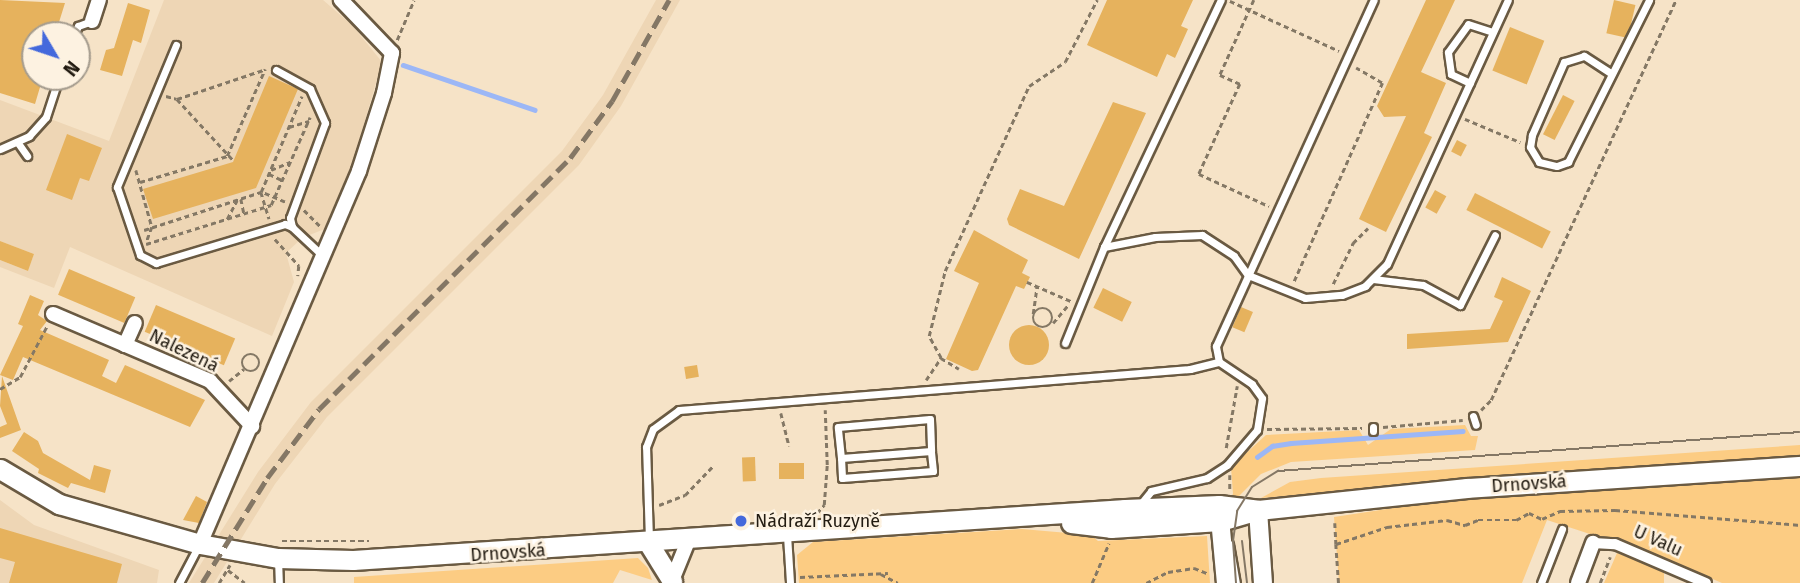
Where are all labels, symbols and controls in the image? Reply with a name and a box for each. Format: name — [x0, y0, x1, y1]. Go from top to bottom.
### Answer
north arrow — [21, 21, 91, 91]
text: N — [58, 56, 84, 80]
street label: Nalezená — [146, 325, 222, 377]
street label: Drnovská — [1491, 471, 1567, 497]
place label: Nádraží Ruzyně — [755, 510, 880, 532]
marker: Nádraží Ruzyně — [733, 513, 749, 529]
street label: U Valu — [1630, 521, 1686, 561]
street label: Drnovská — [470, 540, 546, 566]

